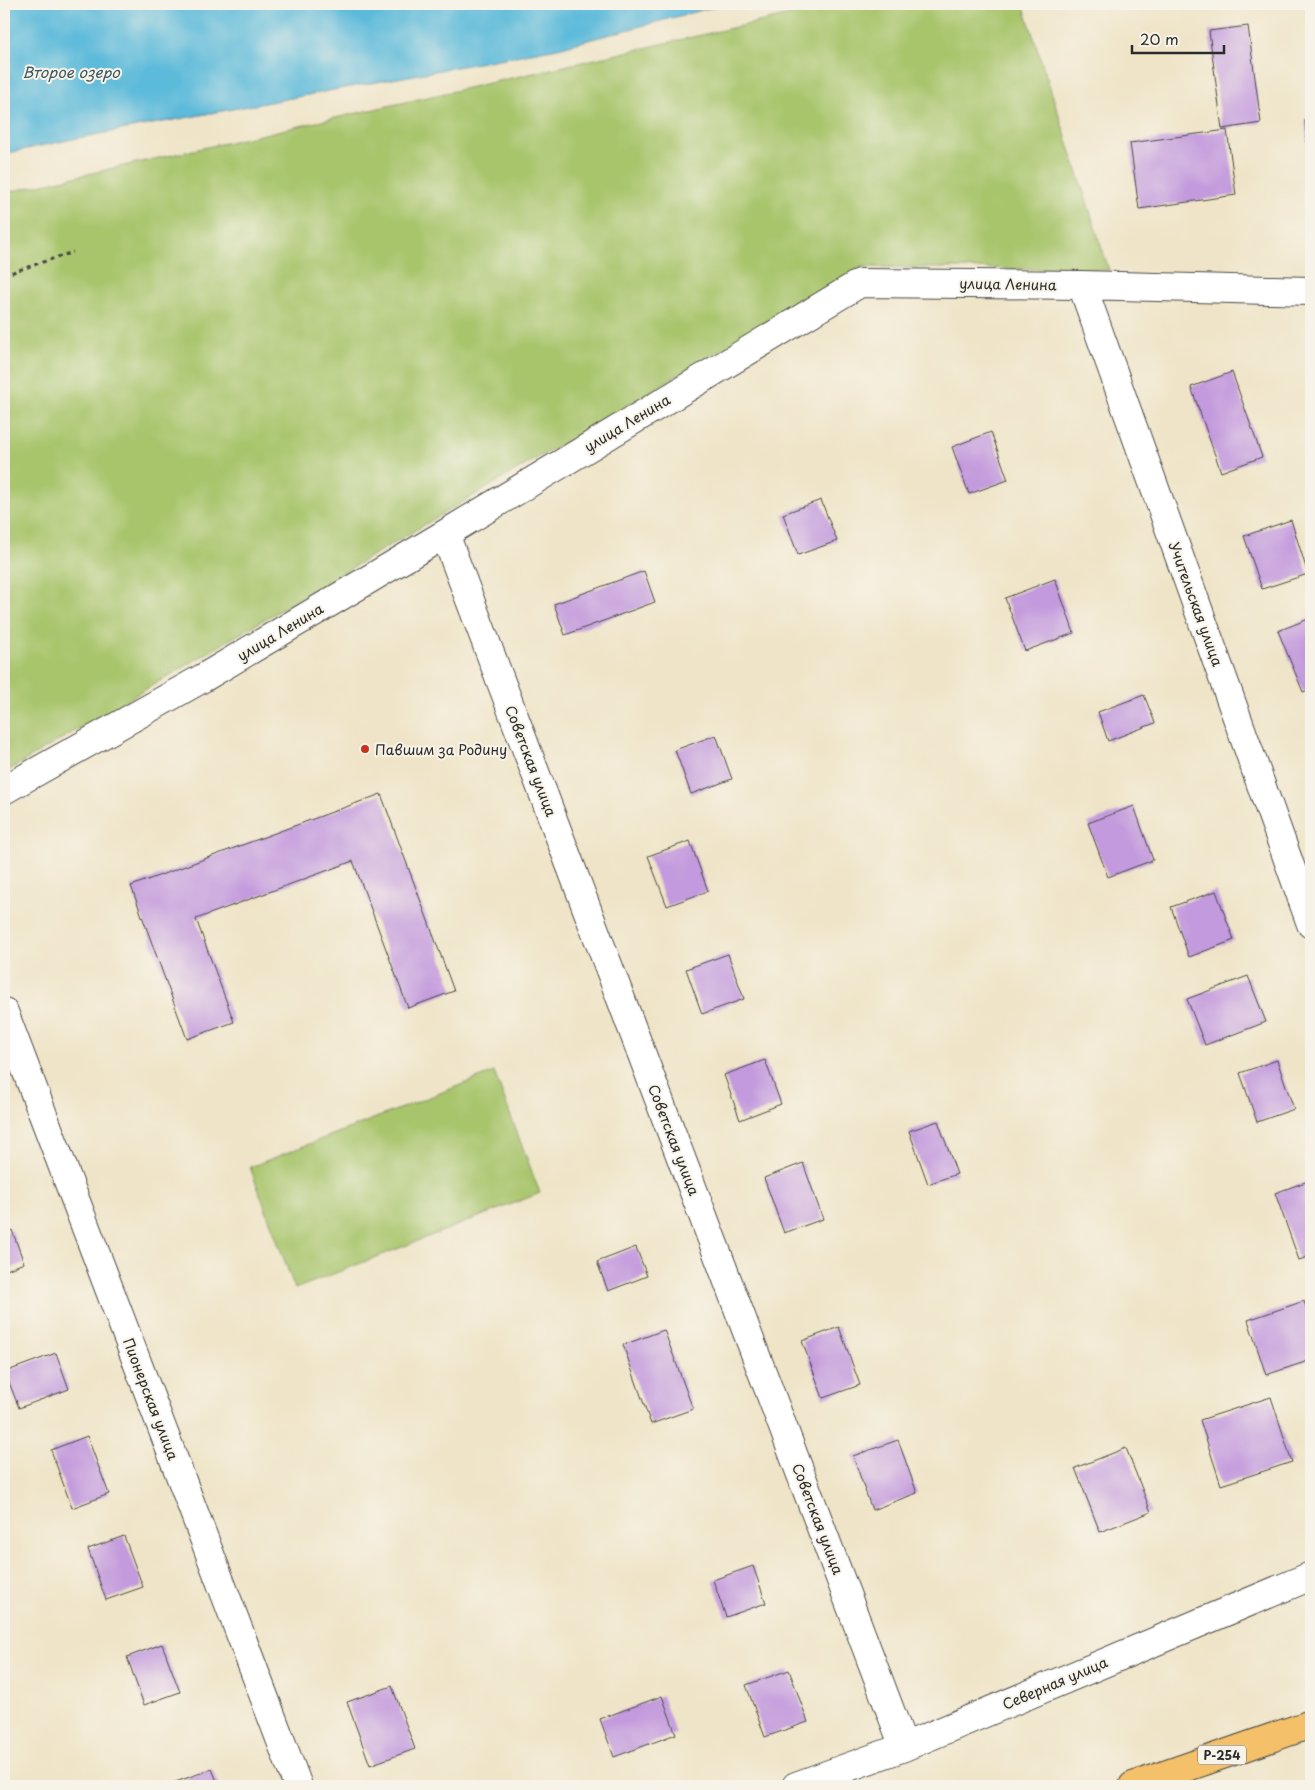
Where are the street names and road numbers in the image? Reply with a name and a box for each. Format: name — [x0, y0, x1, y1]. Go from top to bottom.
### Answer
street label: улица Ленина — [959, 273, 1057, 295]
street label: улица Ленина — [580, 389, 674, 457]
street label: Учительская улица — [1164, 539, 1228, 669]
street label: улица Ленина — [233, 598, 327, 666]
street label: Советская улица — [500, 702, 562, 820]
street label: Советская улица — [643, 1081, 705, 1199]
street label: Пионерская улица — [118, 1335, 184, 1463]
street label: Советская улица — [787, 1460, 849, 1578]
street label: Северная улица — [999, 1651, 1111, 1715]
road number: Р-254 — [1198, 1746, 1246, 1764]

